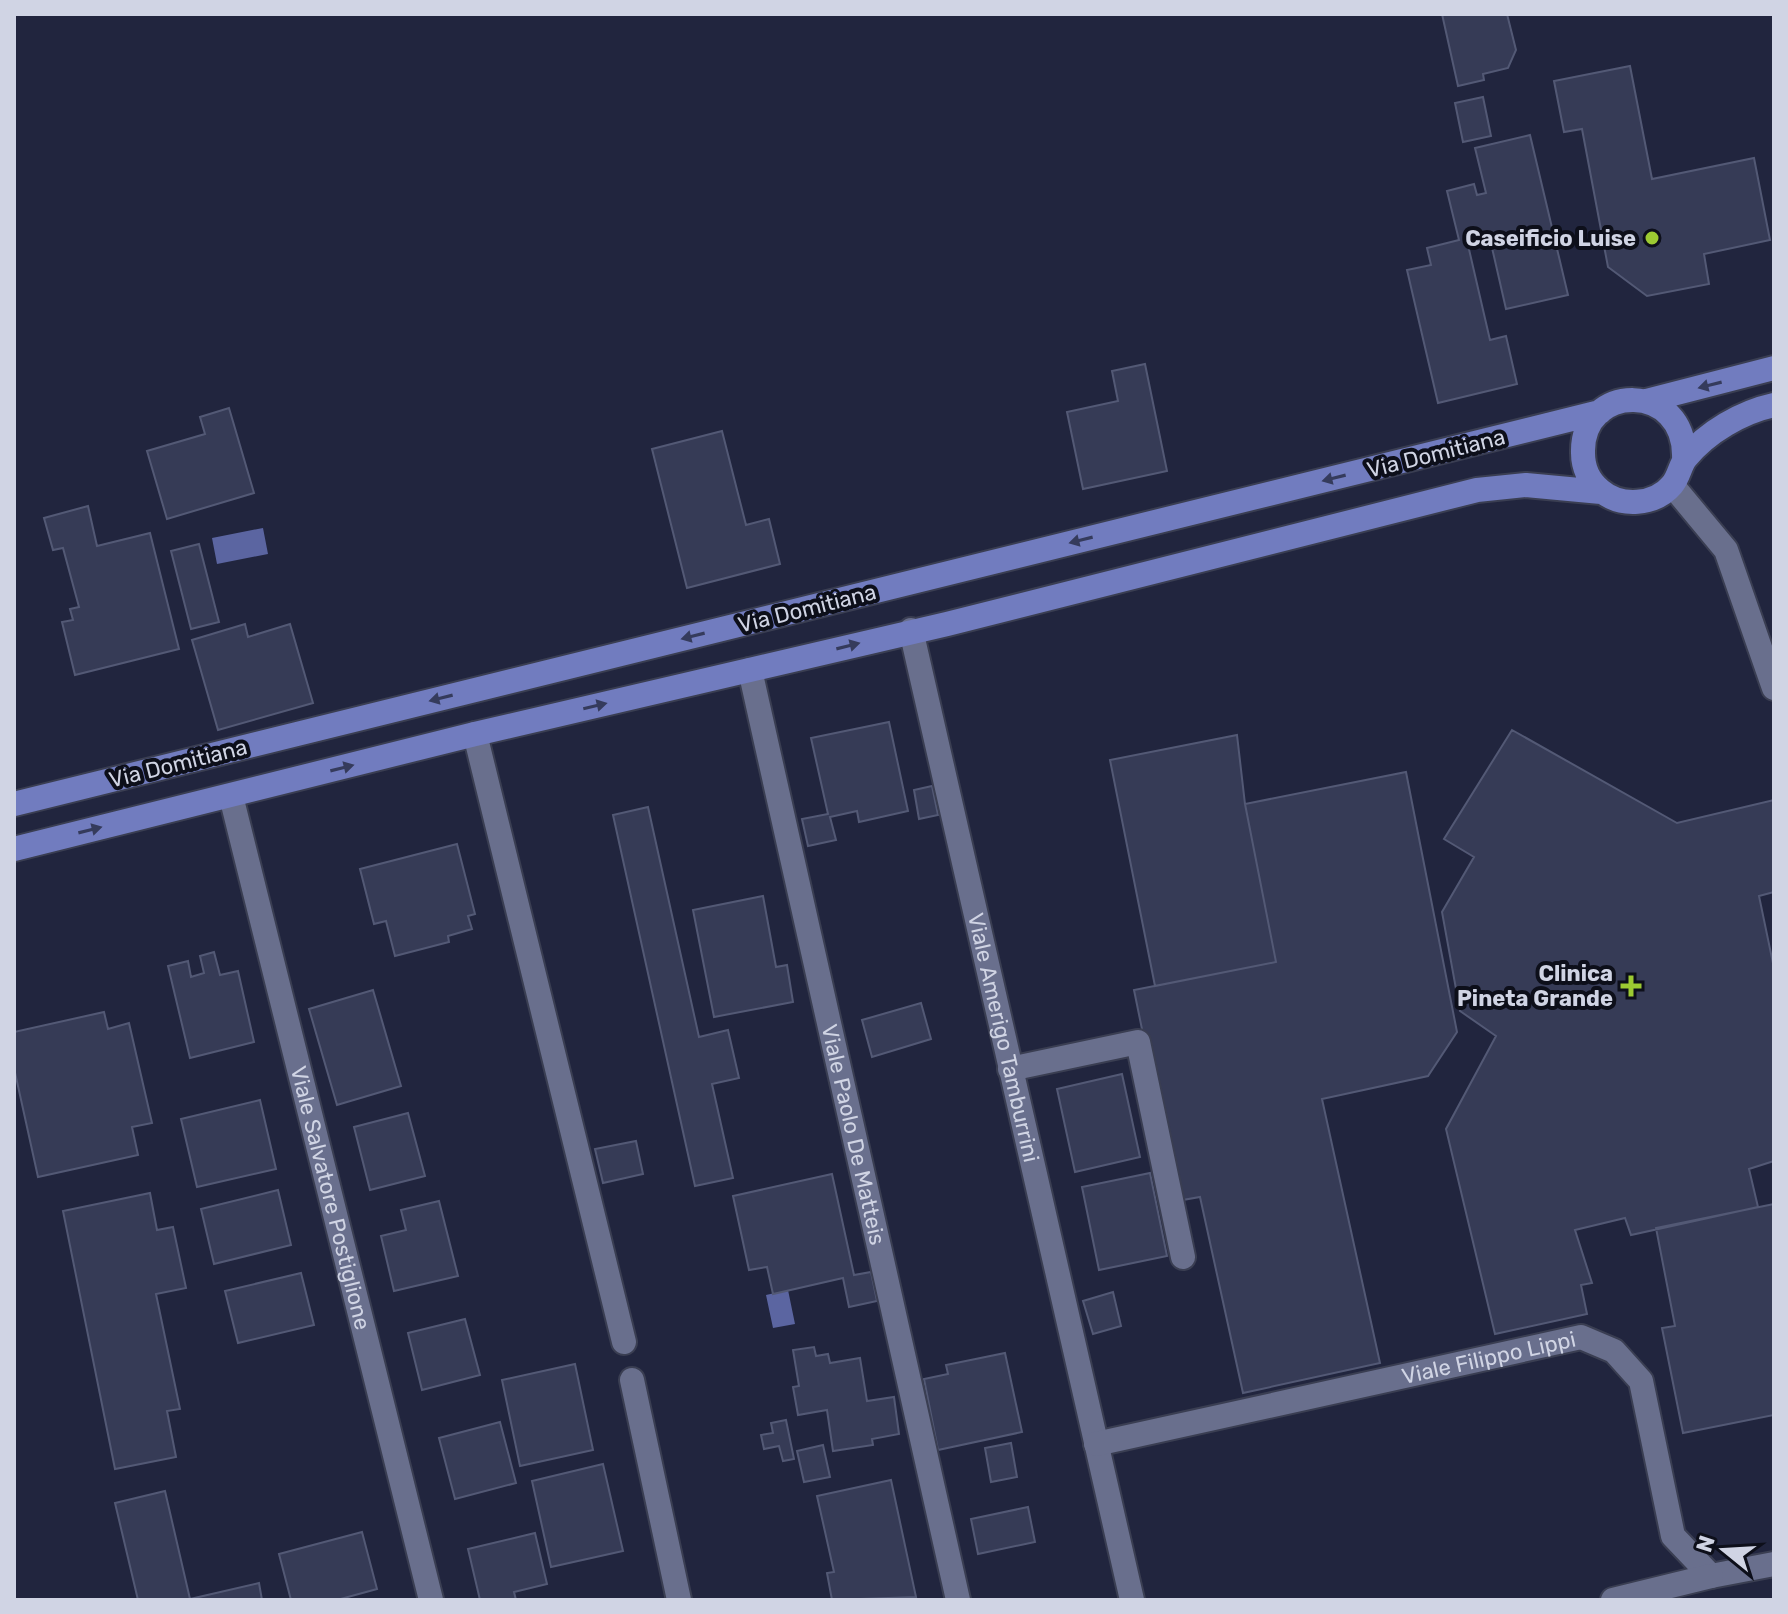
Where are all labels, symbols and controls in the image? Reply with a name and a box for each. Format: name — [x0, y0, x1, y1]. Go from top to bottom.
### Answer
place label: Caseificio Luise — [1465, 225, 1636, 252]
marker: Caseificio Luise — [1643, 229, 1661, 247]
one-way arrow — [1697, 379, 1722, 391]
street label: Via Domitiana — [1364, 423, 1508, 484]
one-way arrow — [1321, 472, 1346, 484]
one-way arrow — [1069, 535, 1094, 547]
street label: Via Domitiana — [735, 578, 879, 639]
one-way arrow — [680, 630, 705, 643]
one-way arrow — [835, 639, 860, 652]
one-way arrow — [428, 693, 453, 705]
one-way arrow — [582, 699, 607, 712]
street label: Via Domitiana — [106, 733, 250, 794]
one-way arrow — [330, 761, 355, 773]
one-way arrow — [77, 824, 102, 836]
street label: Viale Amerigo Tamburrini — [962, 910, 1045, 1165]
place label: Clinica Pineta Grande — [1457, 960, 1613, 1012]
marker: Clinica Pineta Grande — [1620, 975, 1642, 997]
street label: Viale Paolo De Matteis — [816, 1022, 891, 1248]
street label: Viale Salvatore Postiglione — [285, 1063, 376, 1333]
street label: Viale Filippo Lippi — [1399, 1326, 1578, 1390]
north arrow — [1684, 1510, 1764, 1590]
text: N — [1690, 1532, 1721, 1556]

